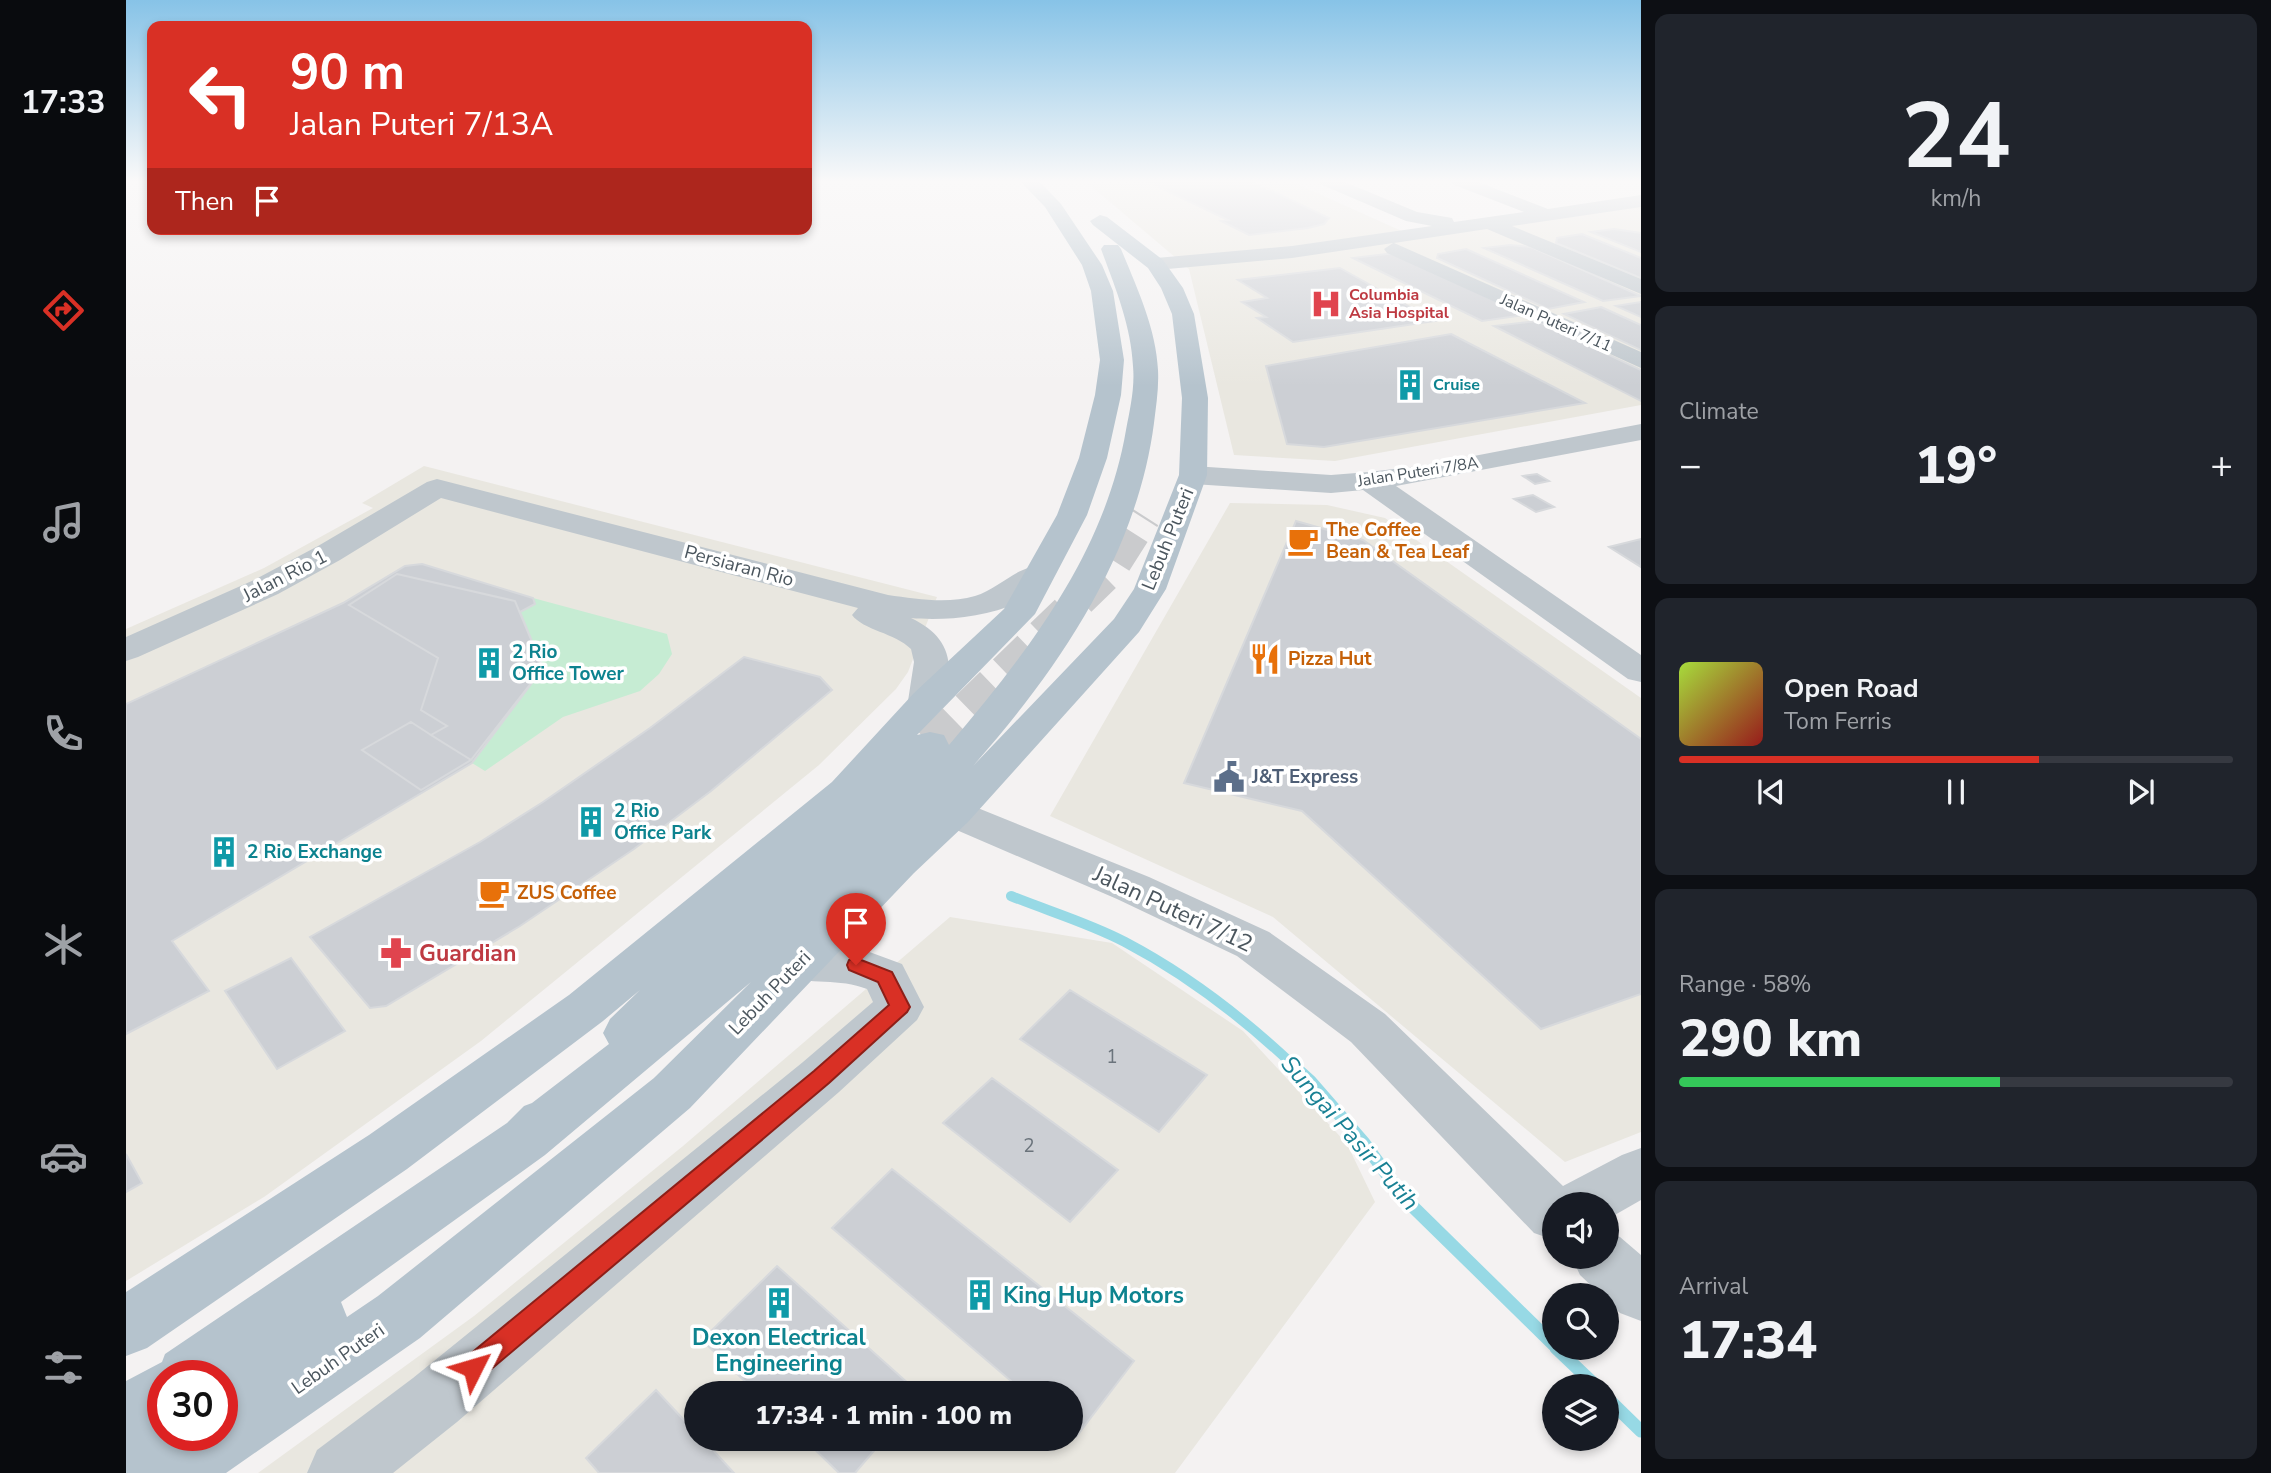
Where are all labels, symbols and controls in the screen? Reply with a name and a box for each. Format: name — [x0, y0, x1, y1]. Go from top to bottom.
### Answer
text: 90 m — [290, 39, 405, 106]
icon: left — [175, 49, 266, 140]
text: 24 — [1901, 75, 2011, 199]
text: 17:33 — [21, 81, 105, 124]
text: Jalan Puteri 7/13A — [290, 103, 553, 146]
icon: arrive — [248, 182, 286, 220]
text: km/h — [1931, 183, 1981, 214]
text: Then — [175, 184, 234, 219]
place label: Columbia Asia Hospital — [1349, 284, 1449, 324]
icon: directions — [39, 286, 88, 335]
hospital icon: Columbia Asia Hospital — [1309, 287, 1343, 321]
street label: Jalan Puteri 7/11 — [1496, 288, 1615, 357]
building icon: Cruise — [1393, 368, 1427, 402]
place label: Cruise — [1433, 374, 1480, 396]
text: Climate — [1679, 396, 1759, 427]
text: 19° — [1915, 430, 1997, 501]
text: − — [1679, 440, 1702, 491]
text: + — [2210, 440, 2233, 491]
street label: Jalan Puteri 7/8A — [1355, 452, 1480, 493]
street label: Lebuh Puteri — [1136, 484, 1200, 594]
icon: music — [39, 498, 88, 547]
place label: The Coffee Bean & Tea Leaf — [1326, 517, 1470, 565]
cafe icon: The Coffee Bean & Tea Leaf — [1286, 524, 1320, 558]
street label: Persiaran Rio — [681, 539, 797, 593]
street label: Jalan Rio 1 — [237, 544, 332, 609]
place label: 2 Rio Office Tower — [512, 639, 625, 687]
restaurant icon: Pizza Hut — [1248, 642, 1282, 676]
building icon: 2 Rio Office Tower — [472, 646, 506, 680]
place label: Pizza Hut — [1288, 646, 1372, 672]
text: Open Road — [1784, 671, 1919, 706]
text: Tom Ferris — [1784, 706, 1892, 737]
icon: phone — [39, 709, 88, 758]
public building icon: J&T Express — [1212, 760, 1246, 794]
place label: J&T Express — [1251, 764, 1358, 790]
icon: previous — [1752, 773, 1790, 811]
icon: pause — [1937, 773, 1975, 811]
icon: next — [2122, 773, 2160, 811]
place label: 2 Rio Office Park — [614, 798, 712, 846]
building icon: 2 Rio Office Park — [574, 805, 608, 839]
building icon: 2 Rio Exchange — [207, 835, 241, 869]
place label: 2 Rio Exchange — [247, 839, 382, 865]
street label: Jalan Puteri 7/12 — [1087, 858, 1258, 959]
cafe icon: ZUS Coffee — [477, 876, 511, 910]
place label: ZUS Coffee — [517, 880, 616, 906]
pin — [826, 893, 886, 965]
icon: arrive — [837, 904, 875, 942]
icon: climate — [39, 920, 88, 969]
pharmacy icon: Guardian — [379, 936, 413, 970]
place label: Guardian — [419, 938, 516, 969]
street label: Lebuh Puteri — [723, 945, 817, 1041]
text: Range · 58% — [1679, 969, 1811, 1000]
text: 290 km — [1679, 1003, 1862, 1074]
house number: 1 — [1106, 1044, 1118, 1070]
water label: Sungai Pasir Putih — [1274, 1049, 1426, 1217]
icon: car — [39, 1132, 88, 1181]
house number: 2 — [1023, 1133, 1035, 1159]
map controls — [1542, 1192, 1619, 1451]
button: sound — [1542, 1192, 1619, 1269]
text: Arrival — [1679, 1271, 1748, 1302]
building icon: King Hup Motors — [963, 1278, 997, 1312]
place label: King Hup Motors — [1003, 1280, 1184, 1311]
button: search — [1542, 1283, 1619, 1360]
building icon: Dexon Electrical Engineering — [762, 1286, 796, 1320]
text: 17:34 — [1679, 1305, 1817, 1376]
street label: Lebuh Puteri — [286, 1317, 390, 1401]
place label: Dexon Electrical Engineering — [692, 1322, 867, 1379]
position arrow — [436, 1331, 510, 1405]
icon: filters — [39, 1343, 88, 1392]
speed limit sign: 30 — [147, 1360, 238, 1451]
button: layers — [1542, 1374, 1619, 1451]
text: 17:34 · 1 min · 100 m — [755, 1398, 1012, 1433]

